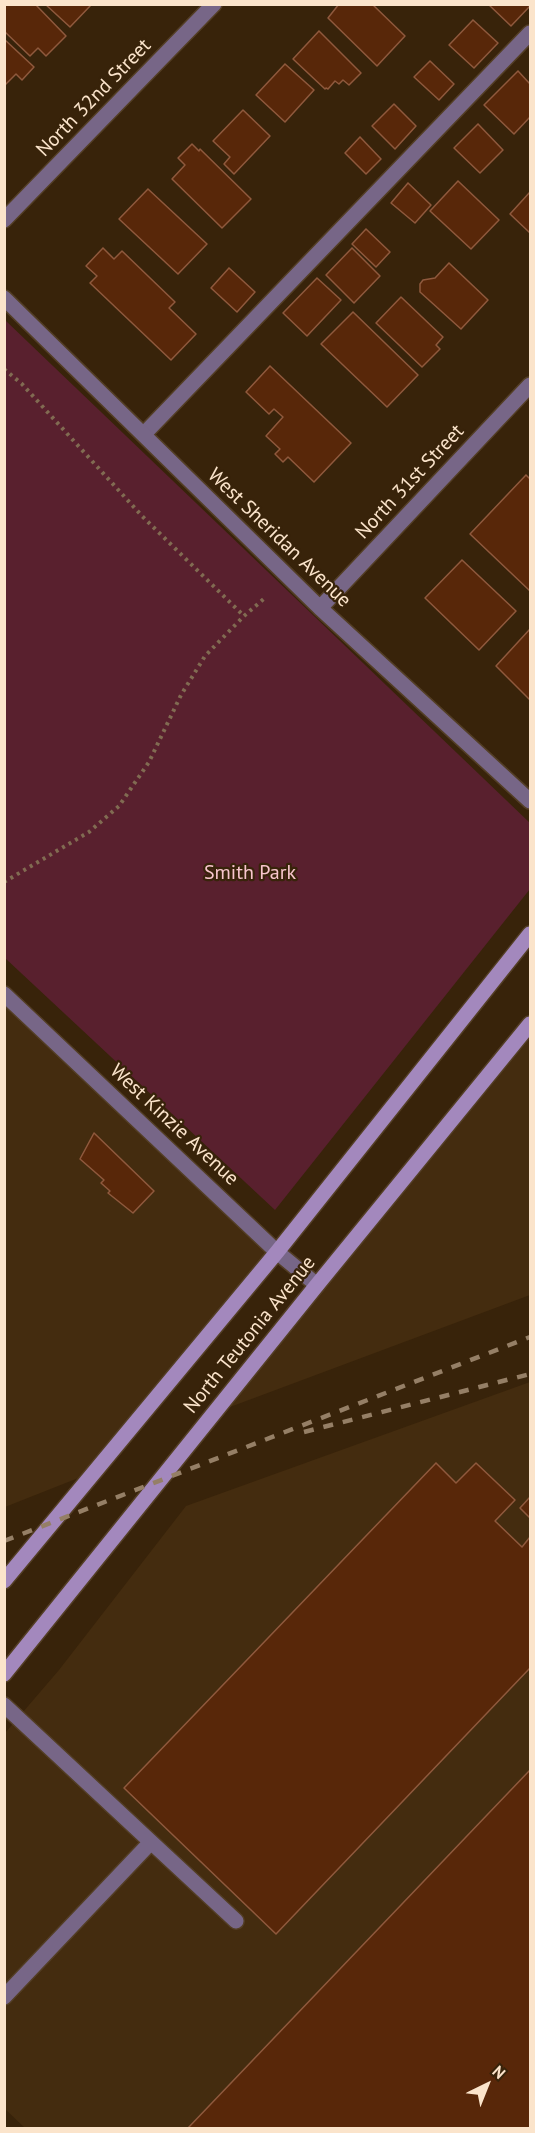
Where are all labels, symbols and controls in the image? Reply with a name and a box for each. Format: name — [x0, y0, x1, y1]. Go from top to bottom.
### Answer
street label: North 32nd Street — [32, 34, 156, 162]
street label: North 31st Street — [351, 420, 469, 544]
street label: West Sheridan Avenue — [202, 463, 356, 613]
park label: Smith Park — [204, 861, 296, 885]
street label: West Kinzie Avenue — [105, 1059, 243, 1191]
street label: North Teutonia Avenue — [179, 1252, 321, 1418]
north arrow — [457, 2055, 517, 2115]
text: N — [489, 2061, 510, 2083]

